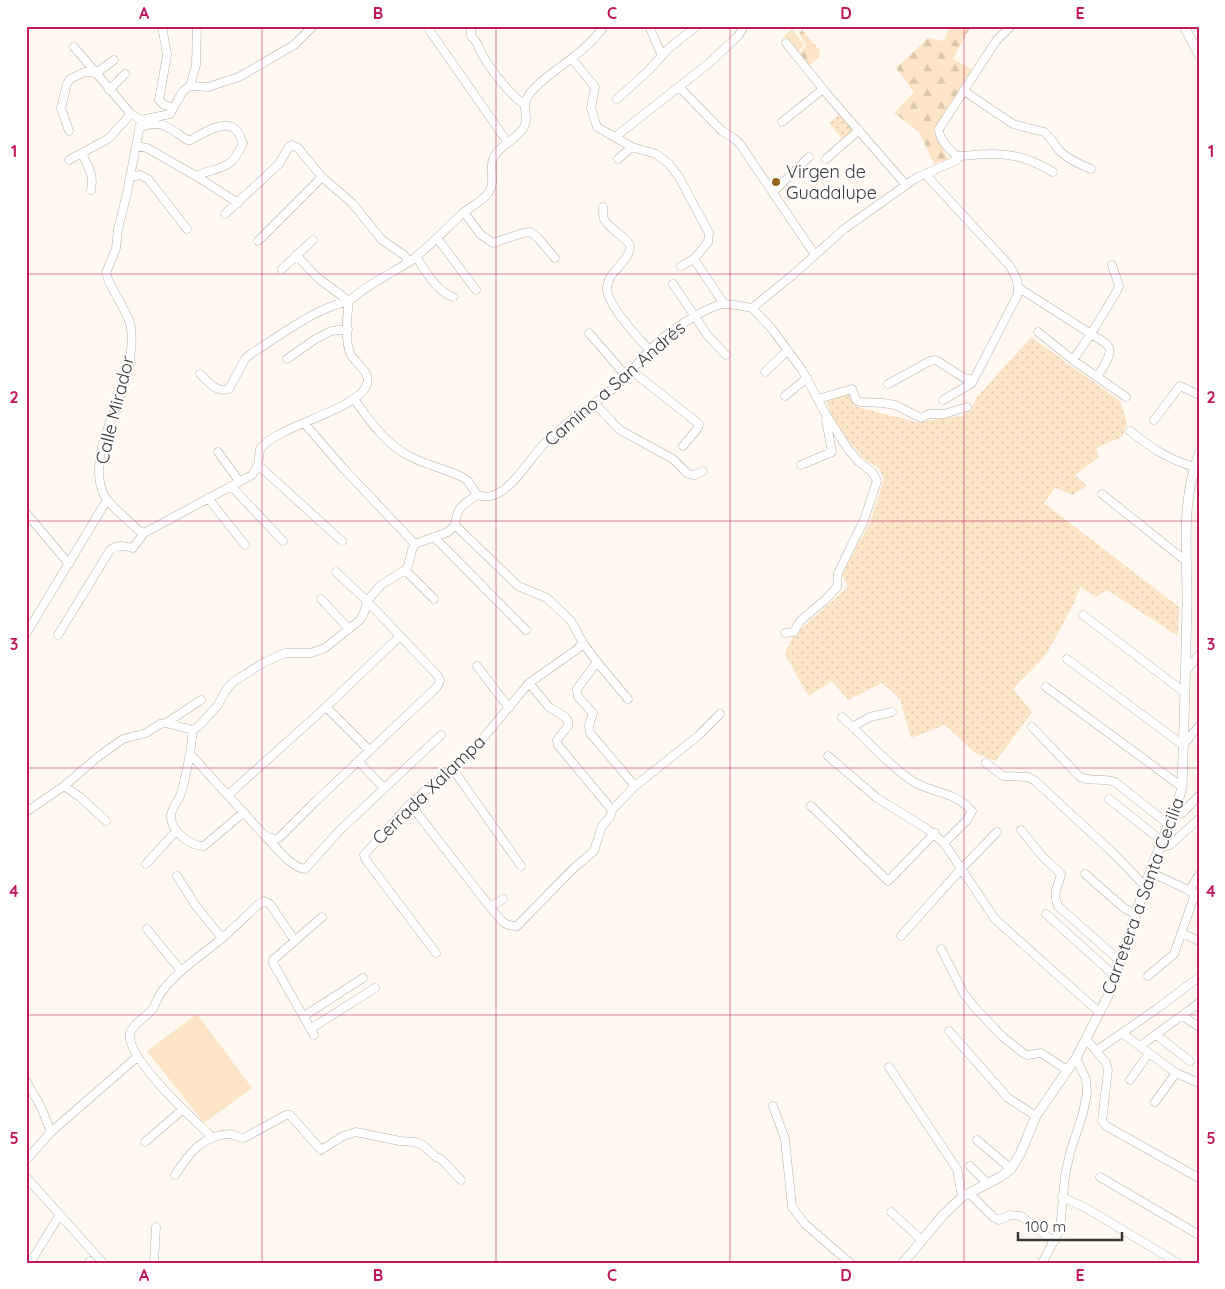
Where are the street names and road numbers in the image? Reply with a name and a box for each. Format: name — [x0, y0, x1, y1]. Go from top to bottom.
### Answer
street label: Camino a San Andrés — [539, 316, 690, 451]
street label: Calle Mirador — [90, 353, 139, 466]
street label: Cerrada Xalampa — [367, 730, 490, 849]
street label: Carretera a Santa Cecilia — [1096, 794, 1189, 998]

